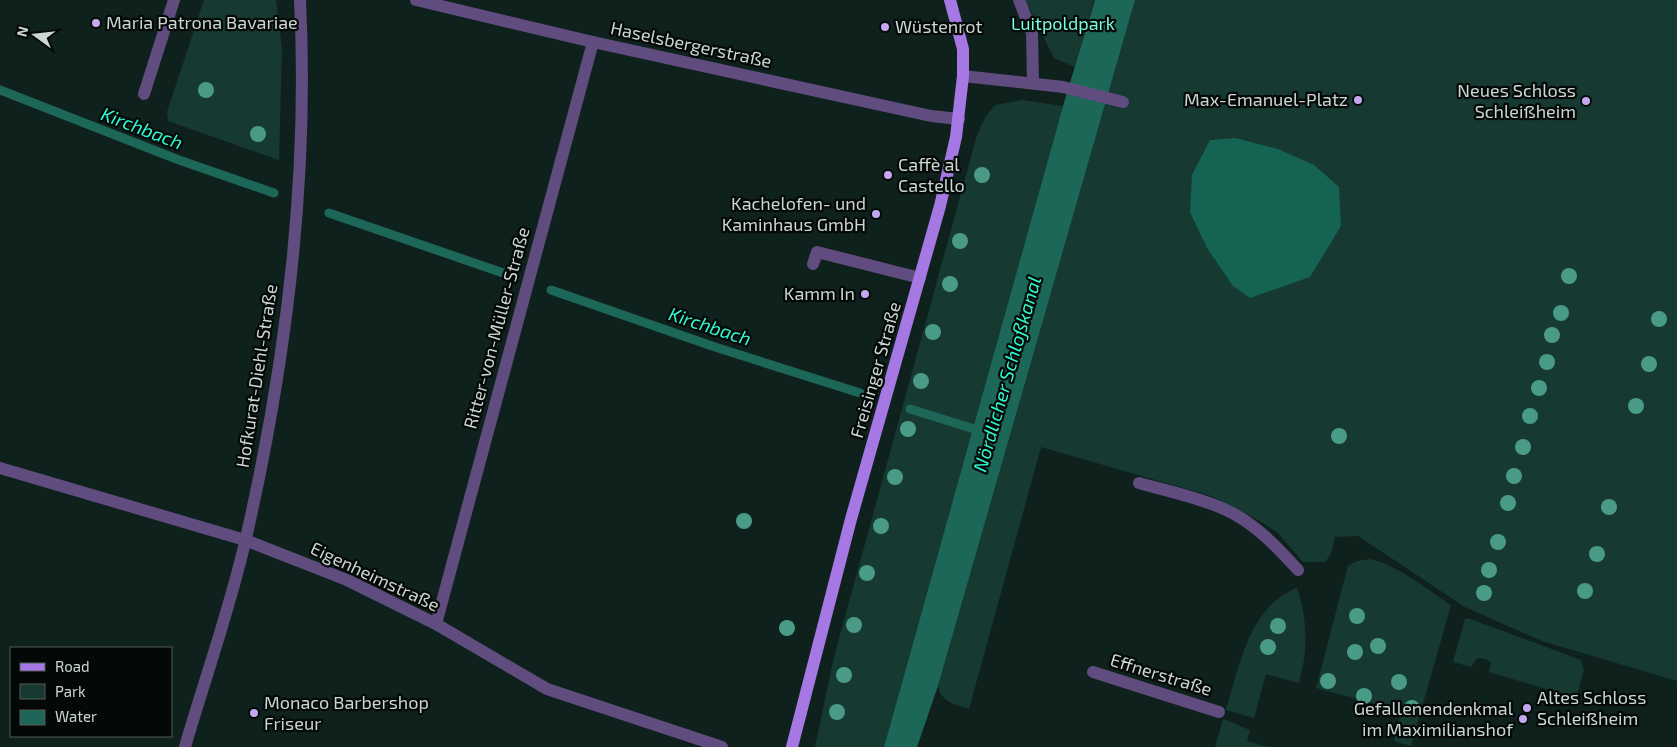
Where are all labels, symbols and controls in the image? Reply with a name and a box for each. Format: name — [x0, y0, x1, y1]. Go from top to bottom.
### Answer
north arrow — [10, 10, 60, 60]
place label: Maria Patrona Bavariae — [106, 11, 298, 33]
park label: Luitpoldpark — [1011, 12, 1115, 34]
place label: Wüstenrot — [895, 15, 982, 37]
street label: Haselsbergerstraße — [609, 16, 774, 72]
marker: Maria Patrona Bavariae — [90, 17, 102, 29]
marker: Wüstenrot — [879, 21, 891, 33]
text: N — [12, 24, 31, 39]
place label: Neues Schloss Schleißheim — [1457, 79, 1576, 122]
place label: Max-Emanuel-Platz — [1184, 88, 1348, 110]
marker: Max-Emanuel-Platz — [1352, 94, 1364, 106]
marker: Neues Schloss Schleißheim — [1580, 95, 1592, 107]
water label: Kirchbach — [98, 101, 186, 154]
place label: Caffè al Castello — [898, 153, 965, 196]
marker: Caffè al Castello — [882, 169, 894, 181]
place label: Kachelofen- und Kaminhaus GmbH — [722, 192, 866, 235]
marker: Kachelofen- und Kaminhaus GmbH — [870, 208, 882, 220]
street label: Ritter-von-Müller-Straße — [458, 224, 534, 431]
water label: Nördlicher Schloßkanal — [968, 273, 1045, 474]
street label: Hofkurat-Diehl-Straße — [231, 282, 281, 469]
place label: Kamm In — [784, 282, 855, 304]
marker: Kamm In — [859, 288, 871, 300]
street label: Freisinger Straße — [845, 299, 905, 440]
water label: Kirchbach — [666, 301, 754, 350]
street label: Eigenheimstraße — [307, 537, 443, 616]
legend — [10, 647, 172, 737]
street label: Effnerstraße — [1108, 648, 1215, 700]
text: Road — [55, 657, 90, 675]
text: Park — [55, 682, 86, 700]
place label: Altes Schloss Schleißheim — [1537, 686, 1646, 729]
place label: Monaco Barbershop Friseur — [264, 691, 429, 734]
place label: Gefallenendenkmal im Maximilianshof — [1354, 697, 1514, 740]
marker: Altes Schloss Schleißheim — [1521, 702, 1533, 714]
text: Water — [55, 707, 97, 725]
marker: Monaco Barbershop Friseur — [248, 707, 260, 719]
marker: Gefallenendenkmal im Maximilianshof — [1517, 713, 1529, 725]

